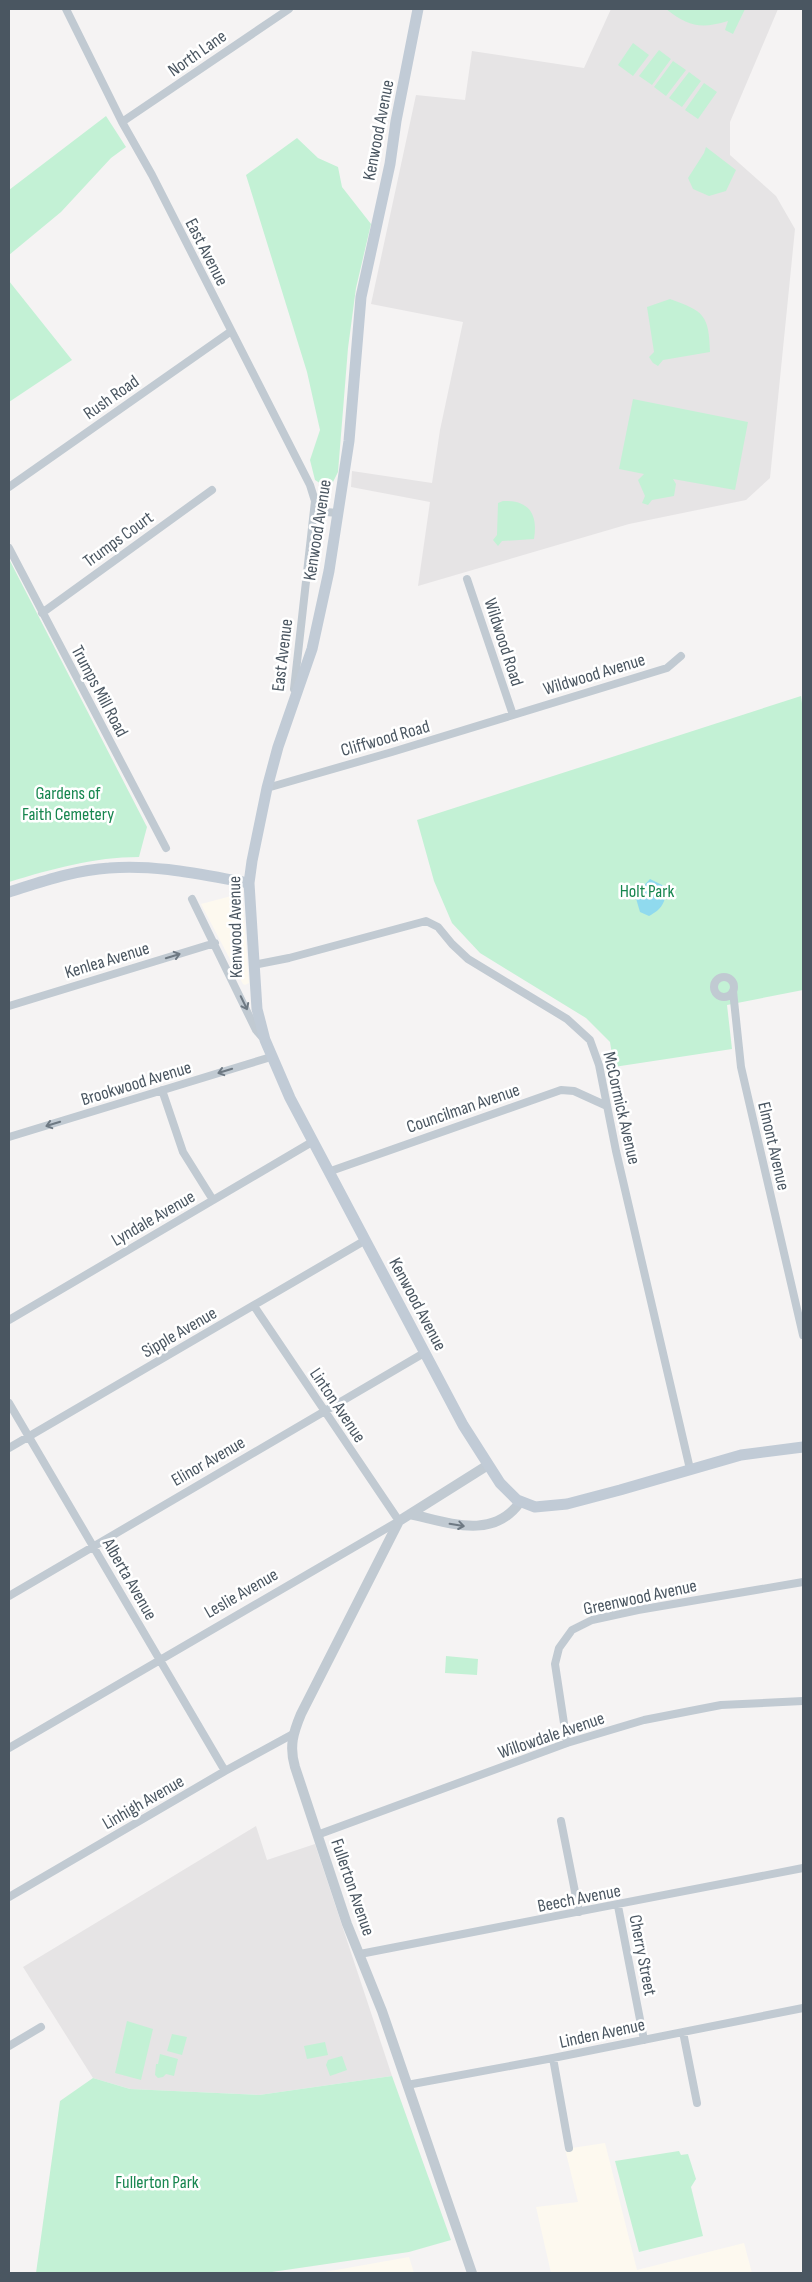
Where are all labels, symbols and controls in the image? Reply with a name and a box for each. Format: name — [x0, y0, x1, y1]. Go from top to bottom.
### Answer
street label: North Lane — [164, 26, 231, 81]
street label: Kenwood Avenue — [358, 78, 399, 182]
street label: East Avenue — [181, 215, 232, 289]
street label: Rush Road — [80, 371, 143, 424]
street label: Kenwood Avenue — [299, 478, 336, 582]
street label: Trumps Court — [79, 507, 158, 572]
street label: Wildwood Road — [479, 596, 528, 689]
street label: East Avenue — [268, 618, 297, 693]
street label: Trumps Mill Road — [67, 642, 132, 741]
street label: Wildwood Avenue — [541, 649, 648, 700]
street label: Cliffwood Road — [338, 716, 432, 761]
park label: Gardens of Faith Cemetery — [22, 783, 114, 825]
street label: Kenwood Avenue — [224, 876, 247, 978]
park label: Holt Park — [620, 881, 674, 902]
street label: Kenlea Avenue — [62, 938, 152, 983]
one-way arrow — [164, 951, 180, 961]
one-way arrow — [239, 995, 249, 1010]
street label: McCormick Avenue — [598, 1050, 645, 1166]
street label: Brookwood Avenue — [79, 1057, 194, 1110]
one-way arrow — [217, 1067, 233, 1077]
street label: Councilman Avenue — [404, 1079, 522, 1138]
street label: Elmont Avenue — [753, 1100, 794, 1192]
one-way arrow — [45, 1119, 61, 1129]
street label: Lyndale Avenue — [108, 1186, 199, 1251]
street label: Kenwood Avenue — [384, 1254, 451, 1354]
street label: Sipple Avenue — [138, 1302, 221, 1362]
street label: Linton Avenue — [305, 1364, 370, 1446]
street label: Elinor Avenue — [168, 1432, 249, 1491]
one-way arrow — [449, 1520, 465, 1530]
street label: Alberta Avenue — [97, 1534, 161, 1624]
street label: Leslie Avenue — [201, 1564, 282, 1623]
street label: Greenwood Avenue — [581, 1575, 699, 1620]
street label: Willowdale Avenue — [495, 1707, 607, 1763]
street label: Linhigh Avenue — [99, 1771, 188, 1834]
street label: Fullerton Avenue — [326, 1836, 379, 1938]
street label: Beech Avenue — [536, 1880, 622, 1917]
street label: Cherry Street — [624, 1913, 661, 1998]
street label: Linden Avenue — [557, 2014, 647, 2053]
park label: Fullerton Park — [115, 2172, 199, 2193]

